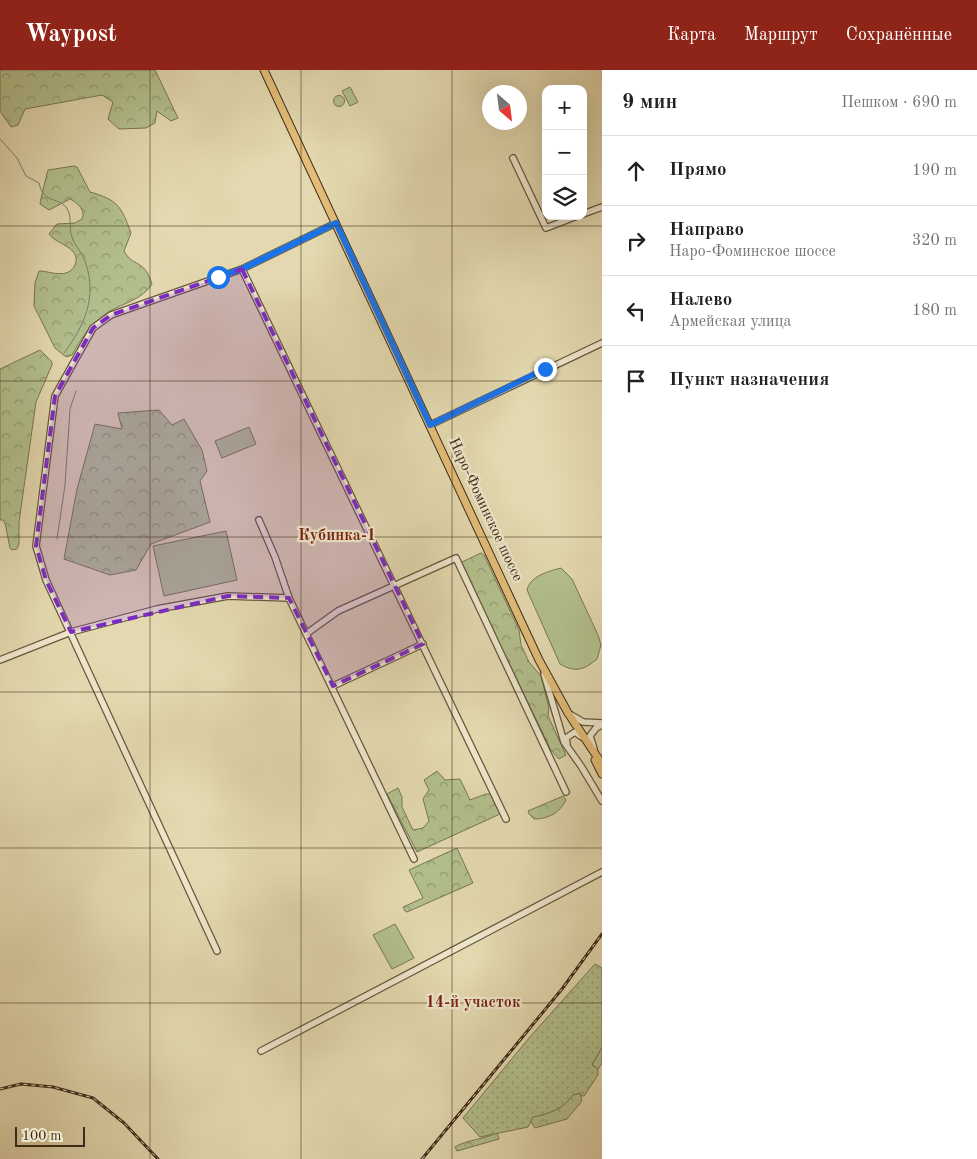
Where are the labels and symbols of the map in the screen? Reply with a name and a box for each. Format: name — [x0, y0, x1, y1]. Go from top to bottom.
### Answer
north arrow — [482, 85, 527, 130]
route start — [207, 266, 230, 289]
route end — [534, 358, 557, 381]
street label: Наро-Фоминское шоссе — [445, 436, 525, 584]
district label: Кубинка-1 — [298, 528, 376, 544]
district label: 14-й участок — [426, 995, 521, 1011]
scale bar — [15, 1124, 85, 1147]

